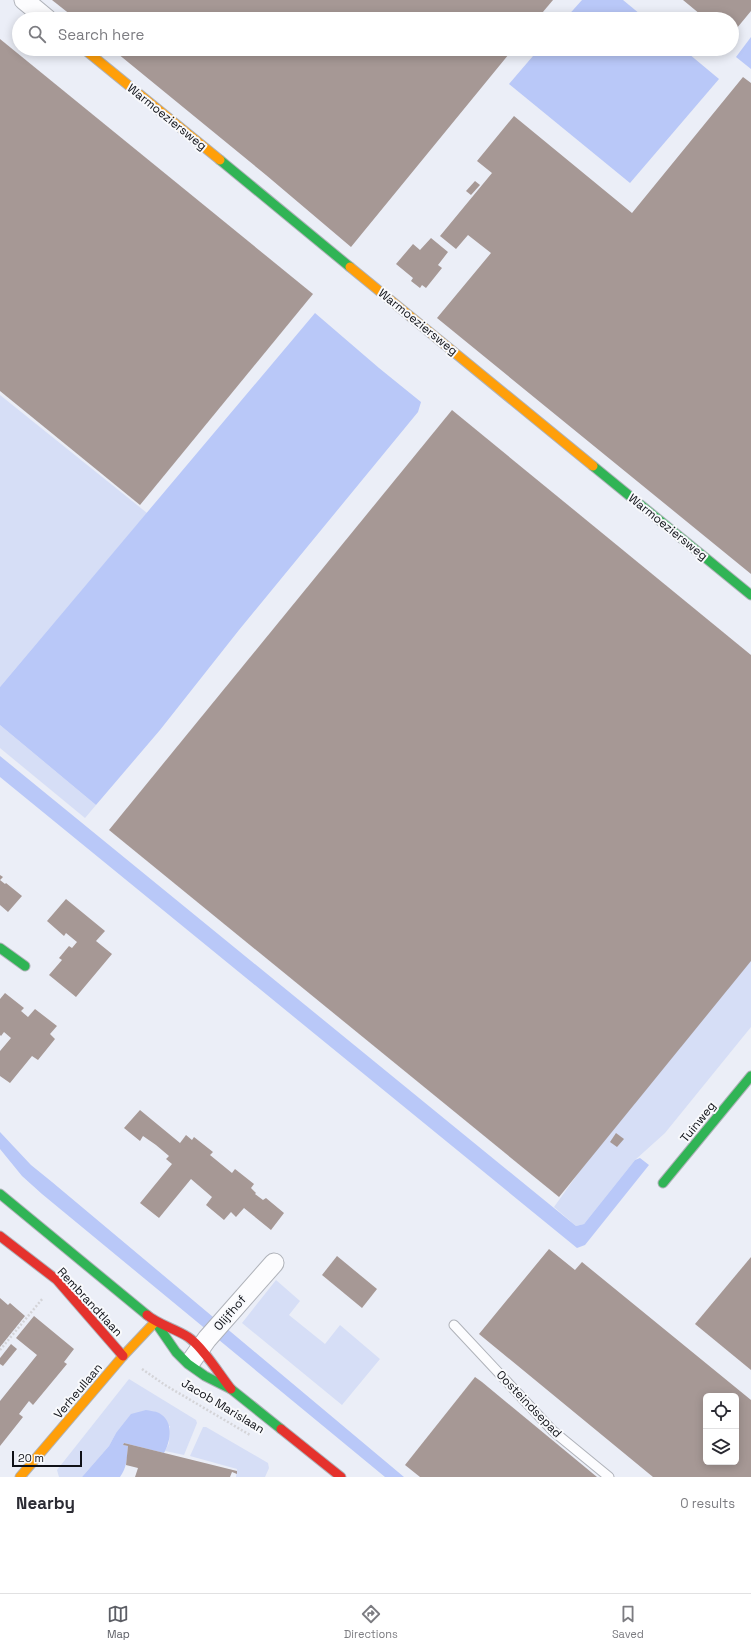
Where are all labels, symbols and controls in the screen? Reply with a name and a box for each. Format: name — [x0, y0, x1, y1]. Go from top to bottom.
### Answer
search box — [12, 12, 739, 56]
icon: search — [26, 23, 48, 45]
text: Search here — [58, 25, 144, 44]
street label: Warmoeziersweg — [124, 80, 210, 154]
street label: Warmoeziersweg — [375, 285, 461, 359]
street label: Warmoeziersweg — [625, 490, 711, 564]
street label: Tuinweg — [677, 1098, 719, 1146]
street label: Rembrandtlaan — [54, 1264, 126, 1340]
street label: Olijfhof — [210, 1292, 250, 1334]
street label: Verheullaan — [50, 1360, 106, 1422]
street label: Oosteindsepad — [493, 1367, 565, 1441]
street label: Jacob Marislaan — [179, 1375, 267, 1437]
map controls — [703, 1393, 739, 1465]
button: locate — [703, 1393, 739, 1429]
button: layers — [703, 1429, 739, 1465]
scale bar — [12, 1449, 82, 1468]
text: 20 m — [18, 1451, 44, 1465]
text: Nearby — [16, 1492, 75, 1514]
text: 0 results — [680, 1495, 735, 1512]
tab: Map — [107, 1603, 130, 1641]
tab: Directions — [344, 1603, 398, 1641]
tab: Saved — [612, 1603, 644, 1641]

